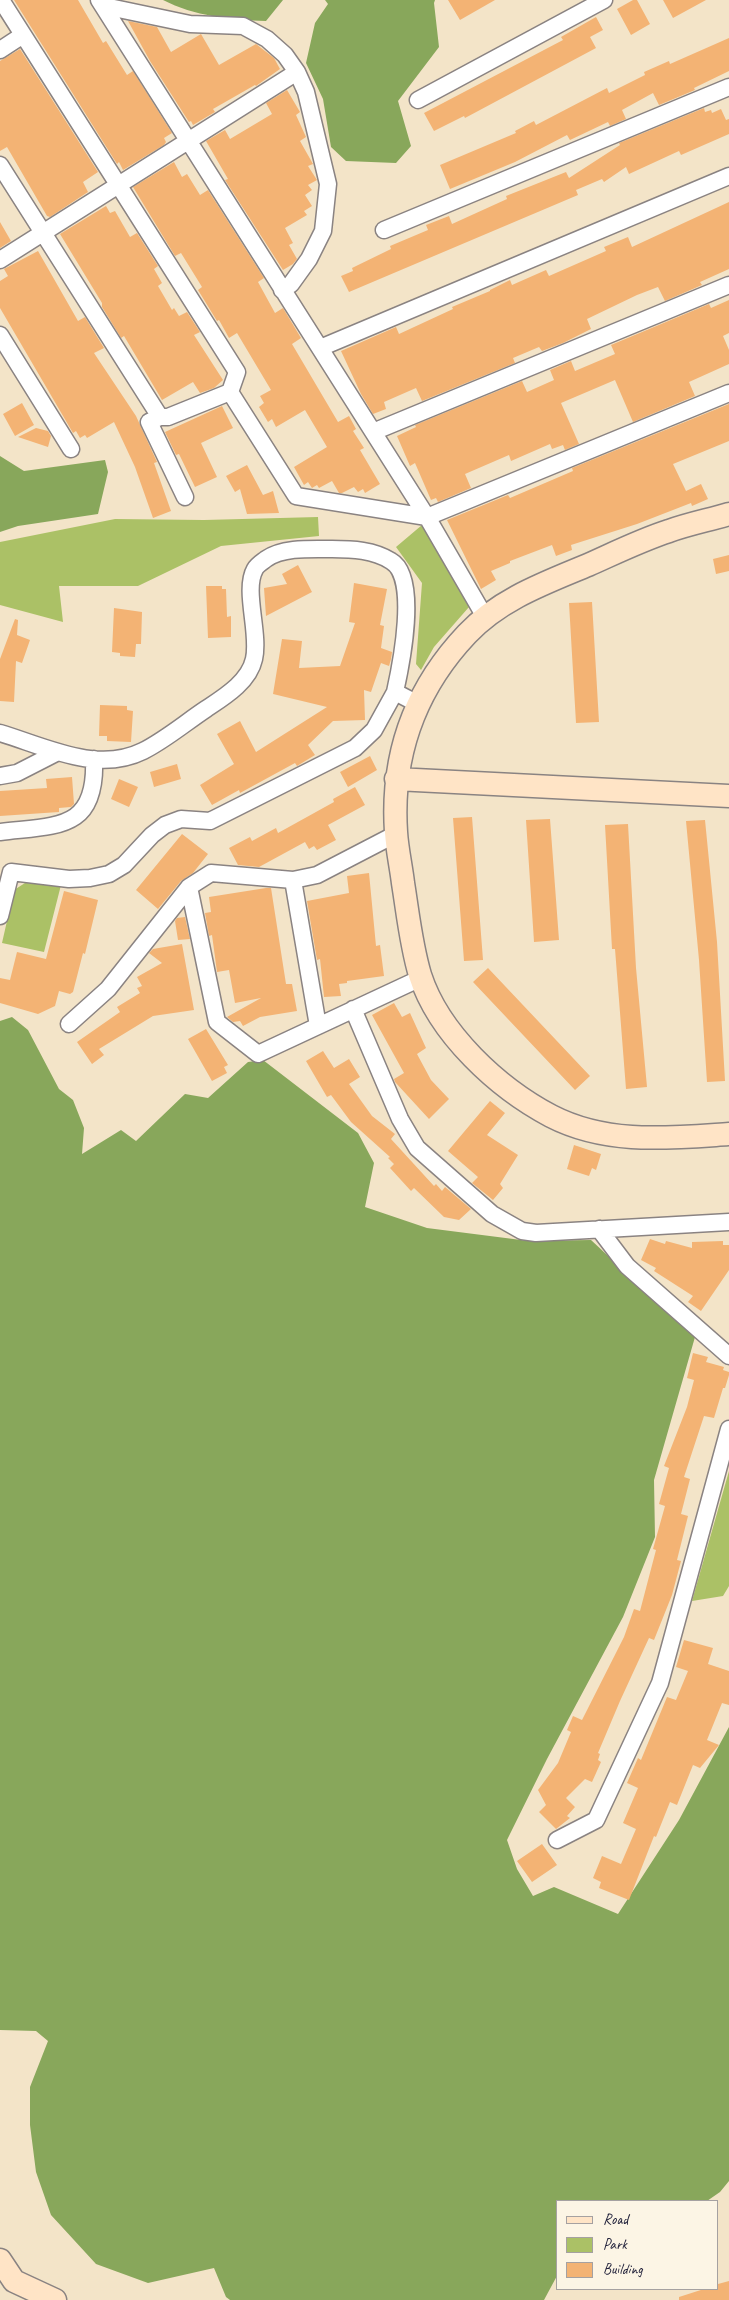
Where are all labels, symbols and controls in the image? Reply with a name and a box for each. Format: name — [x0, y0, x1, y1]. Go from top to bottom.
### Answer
legend — [556, 2200, 719, 2290]
text: Road — [603, 2210, 628, 2229]
text: Park — [603, 2235, 627, 2254]
text: Building — [603, 2260, 642, 2279]

